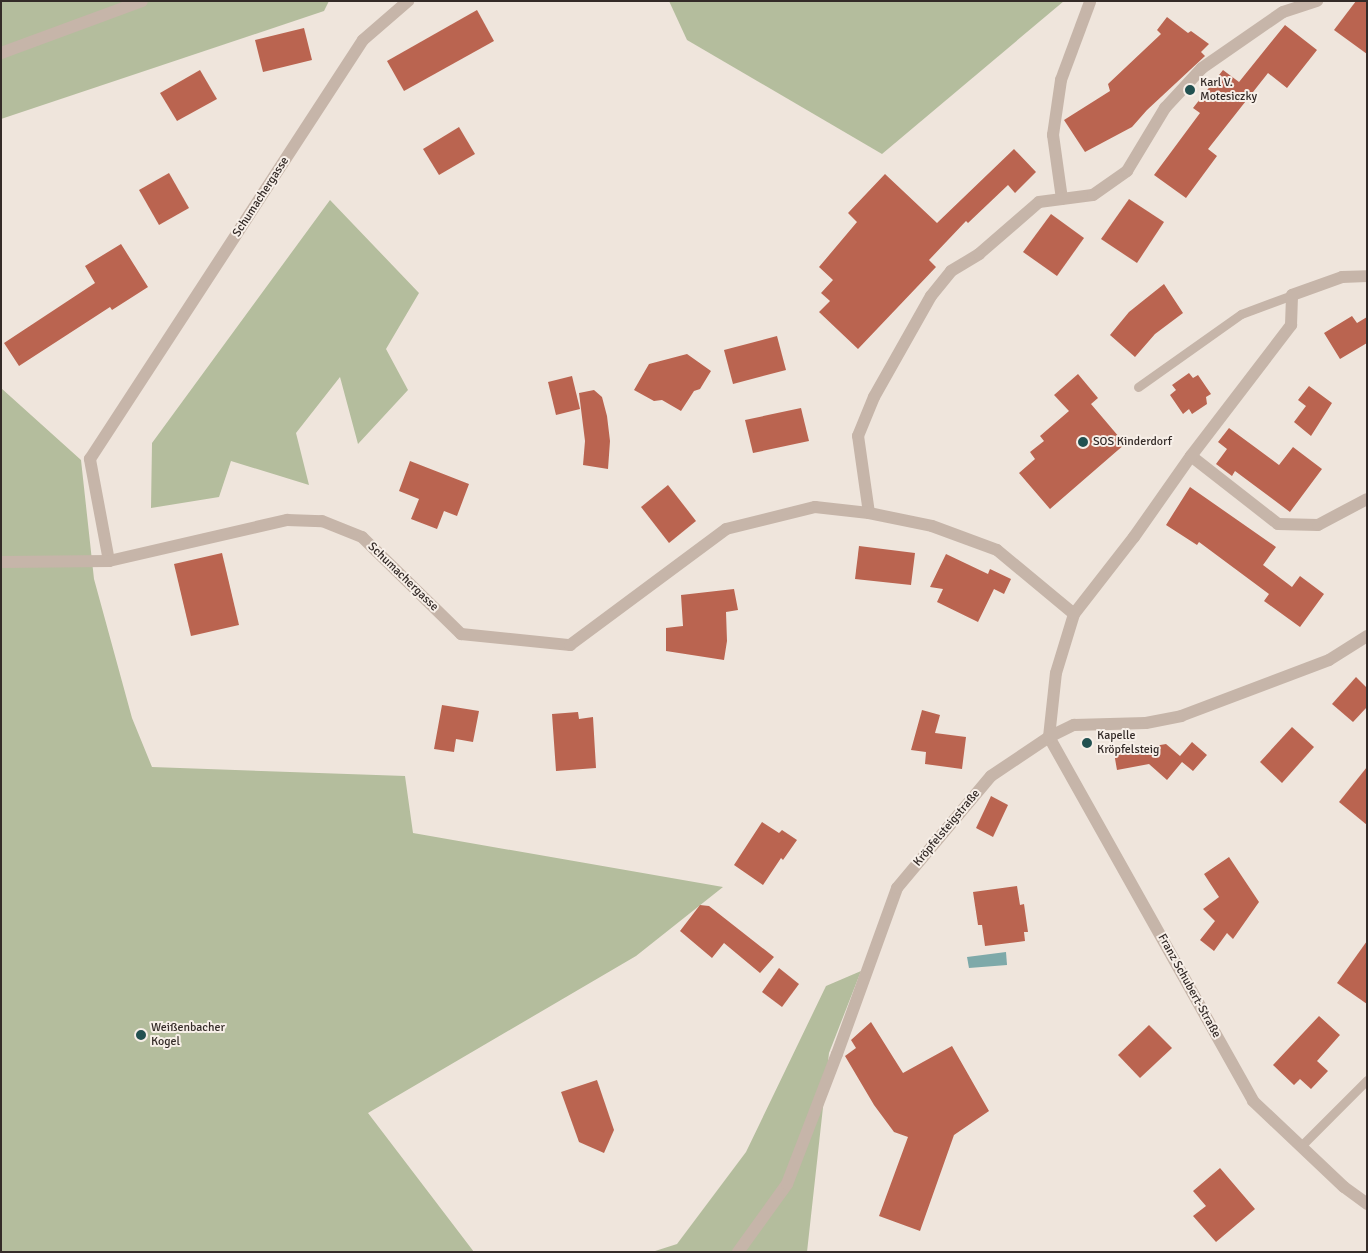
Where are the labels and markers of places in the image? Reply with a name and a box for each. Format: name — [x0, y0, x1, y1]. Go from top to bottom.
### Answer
place label: Karl V. Motesiczky — [1200, 76, 1257, 104]
marker: Karl V. Motesiczky — [1184, 84, 1196, 96]
place label: SOS Kinderdorf — [1093, 435, 1172, 449]
marker: SOS Kinderdorf — [1077, 436, 1089, 448]
place label: Kapelle Kröpfelsteig — [1097, 729, 1159, 757]
marker: Kapelle Kröpfelsteig — [1081, 737, 1093, 749]
place label: Weißenbacher Kogel — [151, 1021, 225, 1049]
marker: Weißenbacher Kogel — [135, 1029, 147, 1041]

